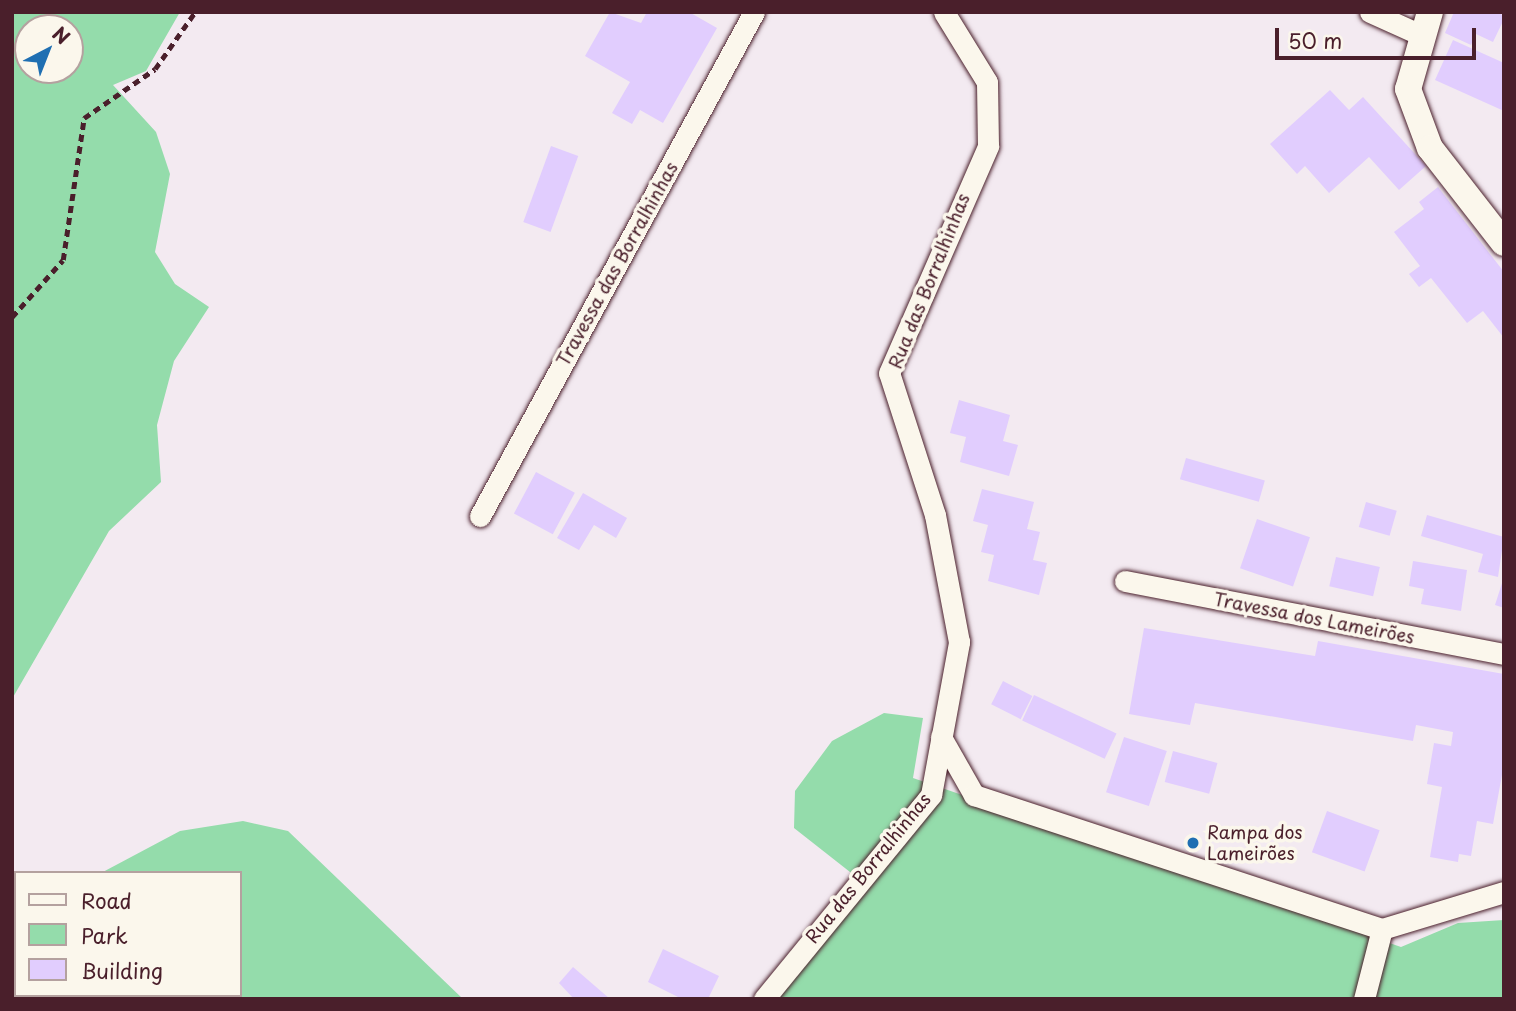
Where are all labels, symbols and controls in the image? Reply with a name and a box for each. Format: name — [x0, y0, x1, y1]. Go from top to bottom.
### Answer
north arrow — [14, 14, 84, 84]
scale bar — [1278, 14, 1479, 58]
text: N — [47, 19, 77, 50]
text: 50 m — [1288, 24, 1342, 56]
street label: Travessa das Borralhinhas — [552, 158, 682, 370]
street label: Rua das Borralhinhas — [884, 190, 974, 372]
street label: Travessa dos Lameirões — [1212, 588, 1416, 648]
street label: Rua das Borralhinhas — [800, 788, 936, 948]
place label: Rampa dos Lameirões — [1207, 822, 1303, 864]
marker: Rampa dos Lameirões — [1185, 835, 1201, 851]
legend — [14, 871, 242, 997]
text: Road — [81, 884, 132, 916]
text: Park — [81, 919, 128, 951]
text: Building — [81, 954, 163, 986]

